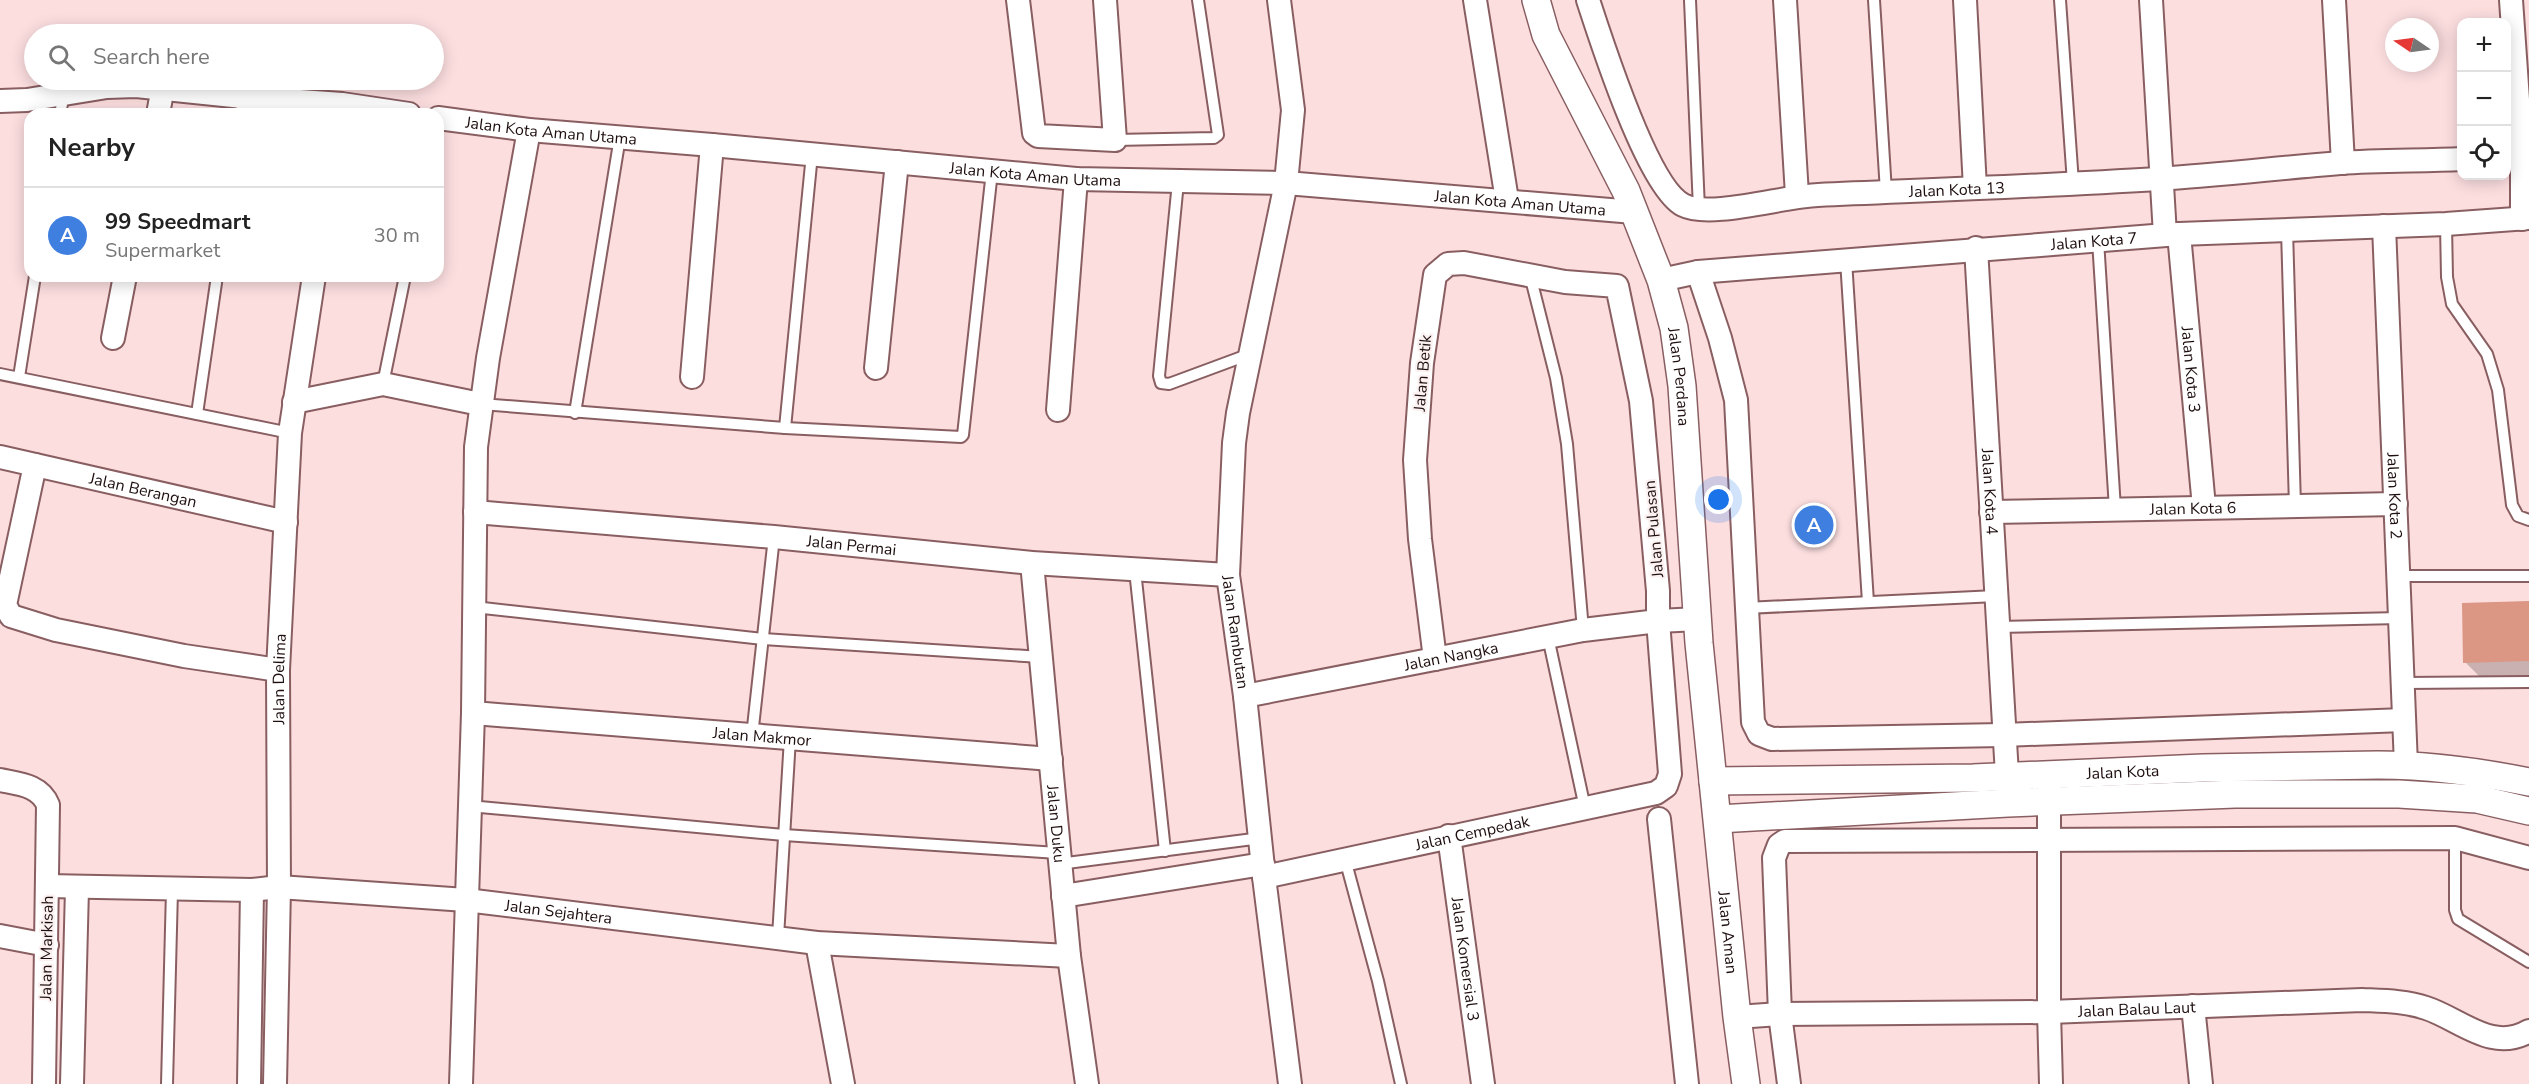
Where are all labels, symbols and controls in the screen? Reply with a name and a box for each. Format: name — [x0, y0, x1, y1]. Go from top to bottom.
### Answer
north arrow — [2385, 18, 2439, 72]
map controls — [2457, 18, 2511, 180]
button: + — [2457, 18, 2511, 72]
search box — [24, 24, 444, 90]
icon: search — [45, 41, 78, 74]
text: Search here — [93, 42, 210, 72]
button: − — [2457, 72, 2511, 126]
street label: Jalan Kota Aman Utama — [463, 112, 638, 151]
button: locate — [2457, 126, 2511, 180]
text: Nearby — [48, 130, 135, 165]
street label: Jalan Kota Aman Utama — [947, 157, 1121, 192]
street label: Jalan Kota 13 — [1907, 177, 2005, 203]
street label: Jalan Kota Aman Utama — [1432, 185, 1607, 222]
text: 99 Speedmart — [105, 207, 251, 237]
text: A — [60, 222, 75, 249]
text: 30 m — [374, 222, 420, 249]
street label: Jalan Kota 7 — [2049, 227, 2138, 256]
text: Supermarket — [105, 237, 220, 264]
street label: Jalan Kota 3 — [2175, 324, 2205, 414]
street label: Jalan Perdana — [1662, 325, 1695, 427]
street label: Jalan Betik — [1409, 333, 1437, 413]
street label: Jalan Kota 4 — [1976, 447, 2003, 536]
street label: Jalan Kota 2 — [2381, 451, 2407, 540]
street label: Jalan Berangan — [86, 467, 199, 513]
street label: Jalan Pulasan — [1639, 479, 1669, 579]
your location — [1704, 485, 1733, 514]
street label: Jalan Kota 6 — [2148, 497, 2236, 521]
pin: A — [1794, 502, 1834, 548]
street label: Jalan Permai — [805, 530, 897, 561]
street label: Jalan Rambutan — [1216, 573, 1254, 690]
street label: Jalan Delima — [268, 633, 292, 726]
street label: Jalan Nangka — [1401, 637, 1500, 677]
street label: Jalan Makmor — [711, 722, 812, 752]
street label: Jalan Kota — [2085, 760, 2160, 785]
street label: Jalan Duku — [1041, 783, 1070, 864]
street label: Jalan Cempedak — [1412, 810, 1533, 856]
street label: Jalan Aman — [1712, 889, 1743, 975]
street label: Jalan Markisah — [35, 895, 59, 1002]
street label: Jalan Sejahtera — [503, 895, 613, 930]
street label: Jalan Komersial 3 — [1445, 895, 1484, 1022]
street label: Jalan Balau Laut — [2077, 996, 2196, 1023]

